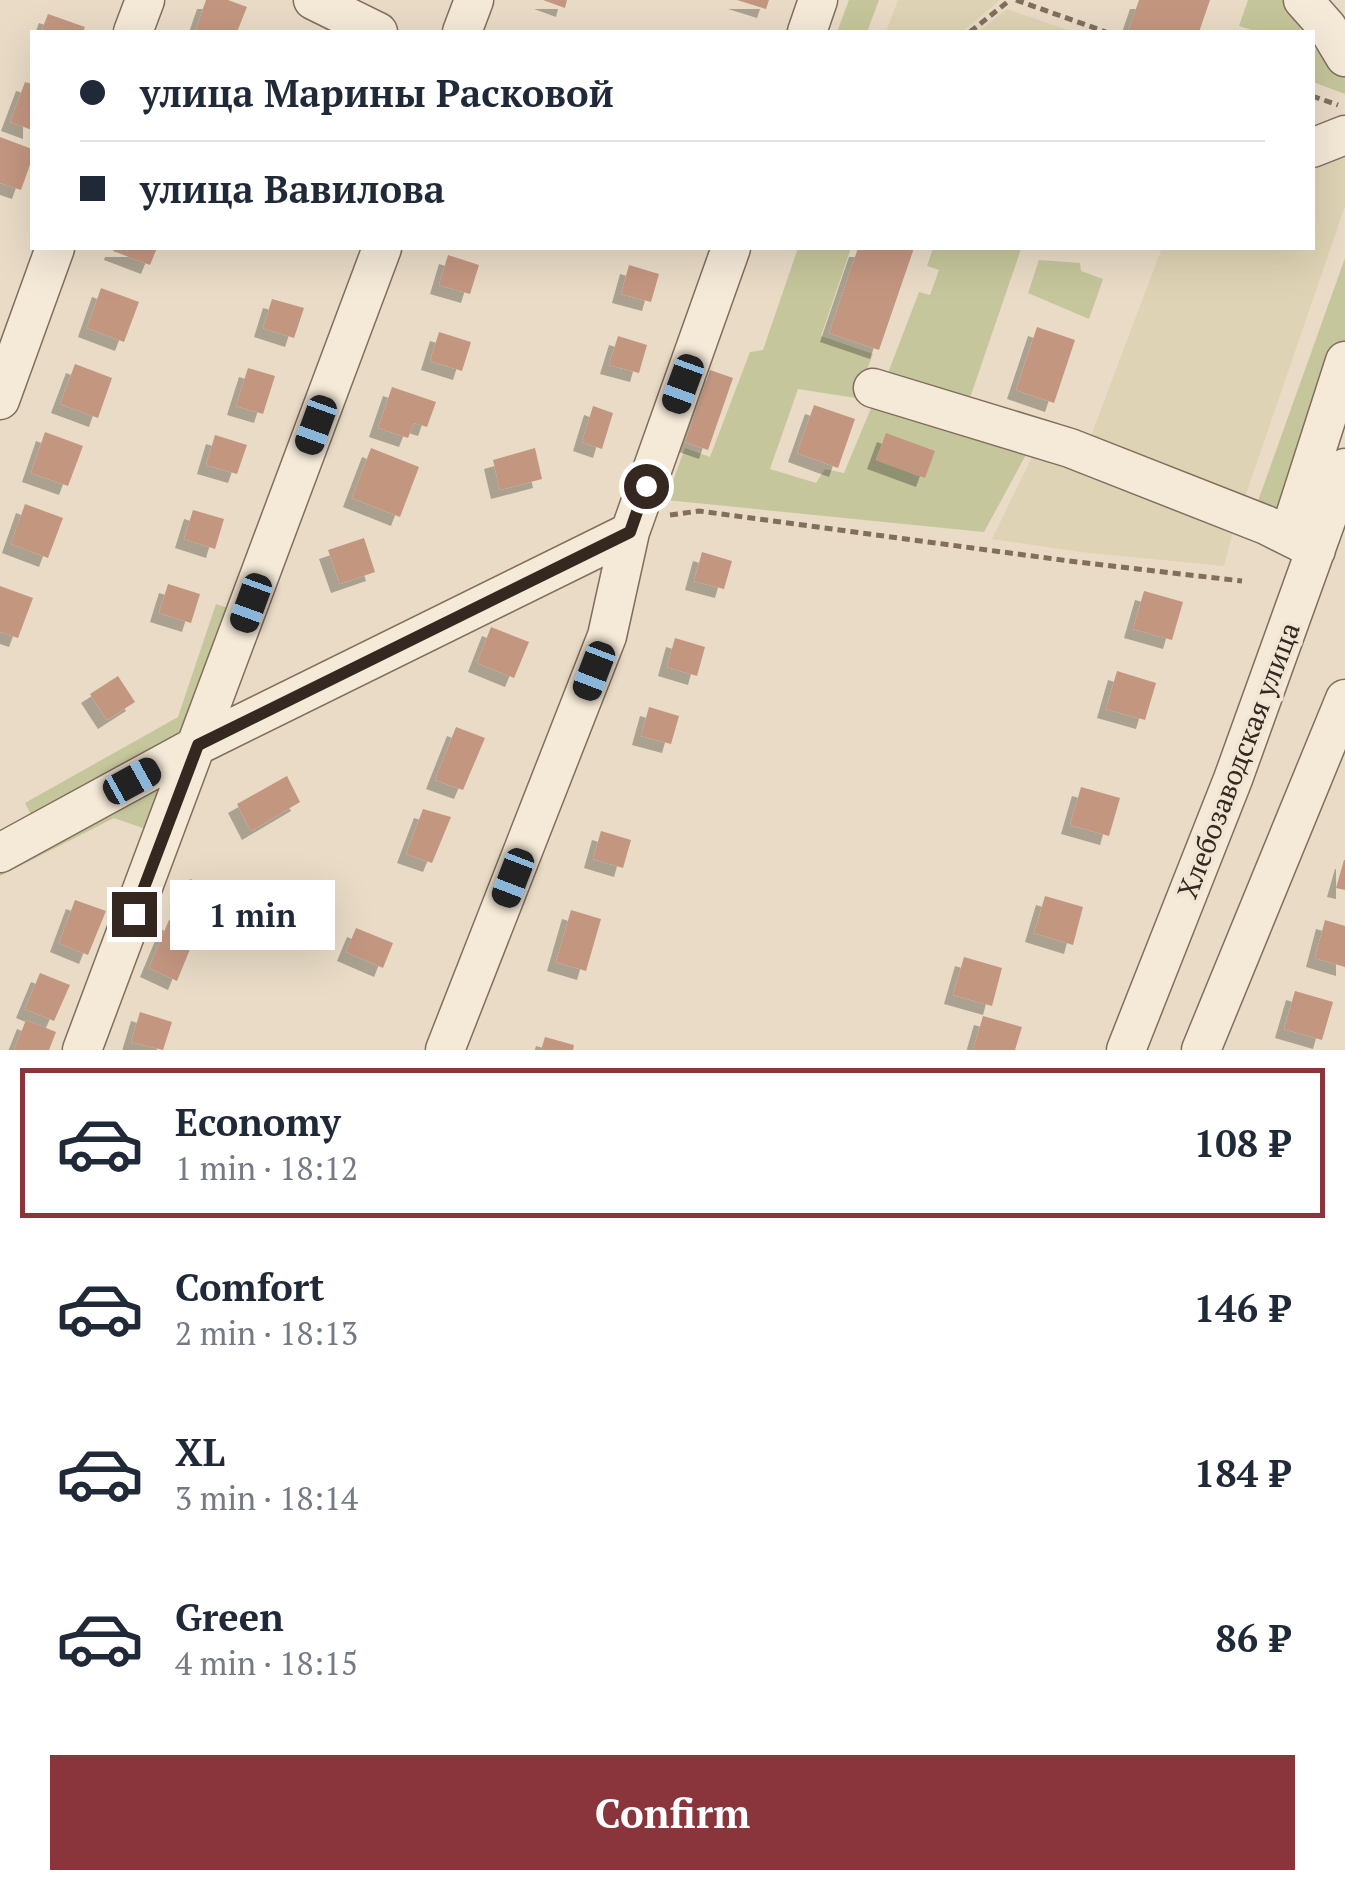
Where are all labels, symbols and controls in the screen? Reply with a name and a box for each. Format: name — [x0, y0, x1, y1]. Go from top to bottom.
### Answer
text: улица Марины Расковой — [140, 68, 614, 118]
text: улица Вавилова — [140, 164, 445, 214]
car — [659, 351, 707, 417]
car — [292, 392, 340, 458]
route start — [624, 464, 669, 509]
car — [227, 570, 275, 636]
street label: Хлебозаводская улица — [1168, 617, 1308, 903]
car — [569, 638, 619, 704]
car — [98, 753, 166, 809]
car — [488, 845, 538, 911]
callout: 1 min — [169, 879, 334, 949]
route end — [112, 892, 157, 937]
text: 1 min — [209, 894, 296, 936]
text: Economy — [175, 1097, 341, 1147]
icon: car — [55, 1098, 145, 1188]
text: 108 ₽ — [1194, 1118, 1290, 1168]
text: 1 min · 18:12 — [175, 1147, 358, 1189]
text: Comfort — [175, 1262, 324, 1312]
icon: car — [55, 1263, 145, 1353]
text: 146 ₽ — [1194, 1283, 1290, 1333]
text: 2 min · 18:13 — [175, 1312, 358, 1354]
text: XL — [175, 1427, 225, 1477]
icon: car — [55, 1428, 145, 1518]
text: 184 ₽ — [1194, 1448, 1290, 1498]
text: 3 min · 18:14 — [175, 1477, 358, 1519]
text: Green — [175, 1592, 284, 1642]
icon: car — [55, 1593, 145, 1683]
text: 86 ₽ — [1215, 1613, 1290, 1663]
text: 4 min · 18:15 — [175, 1642, 358, 1684]
button: Confirm — [50, 1755, 1295, 1870]

